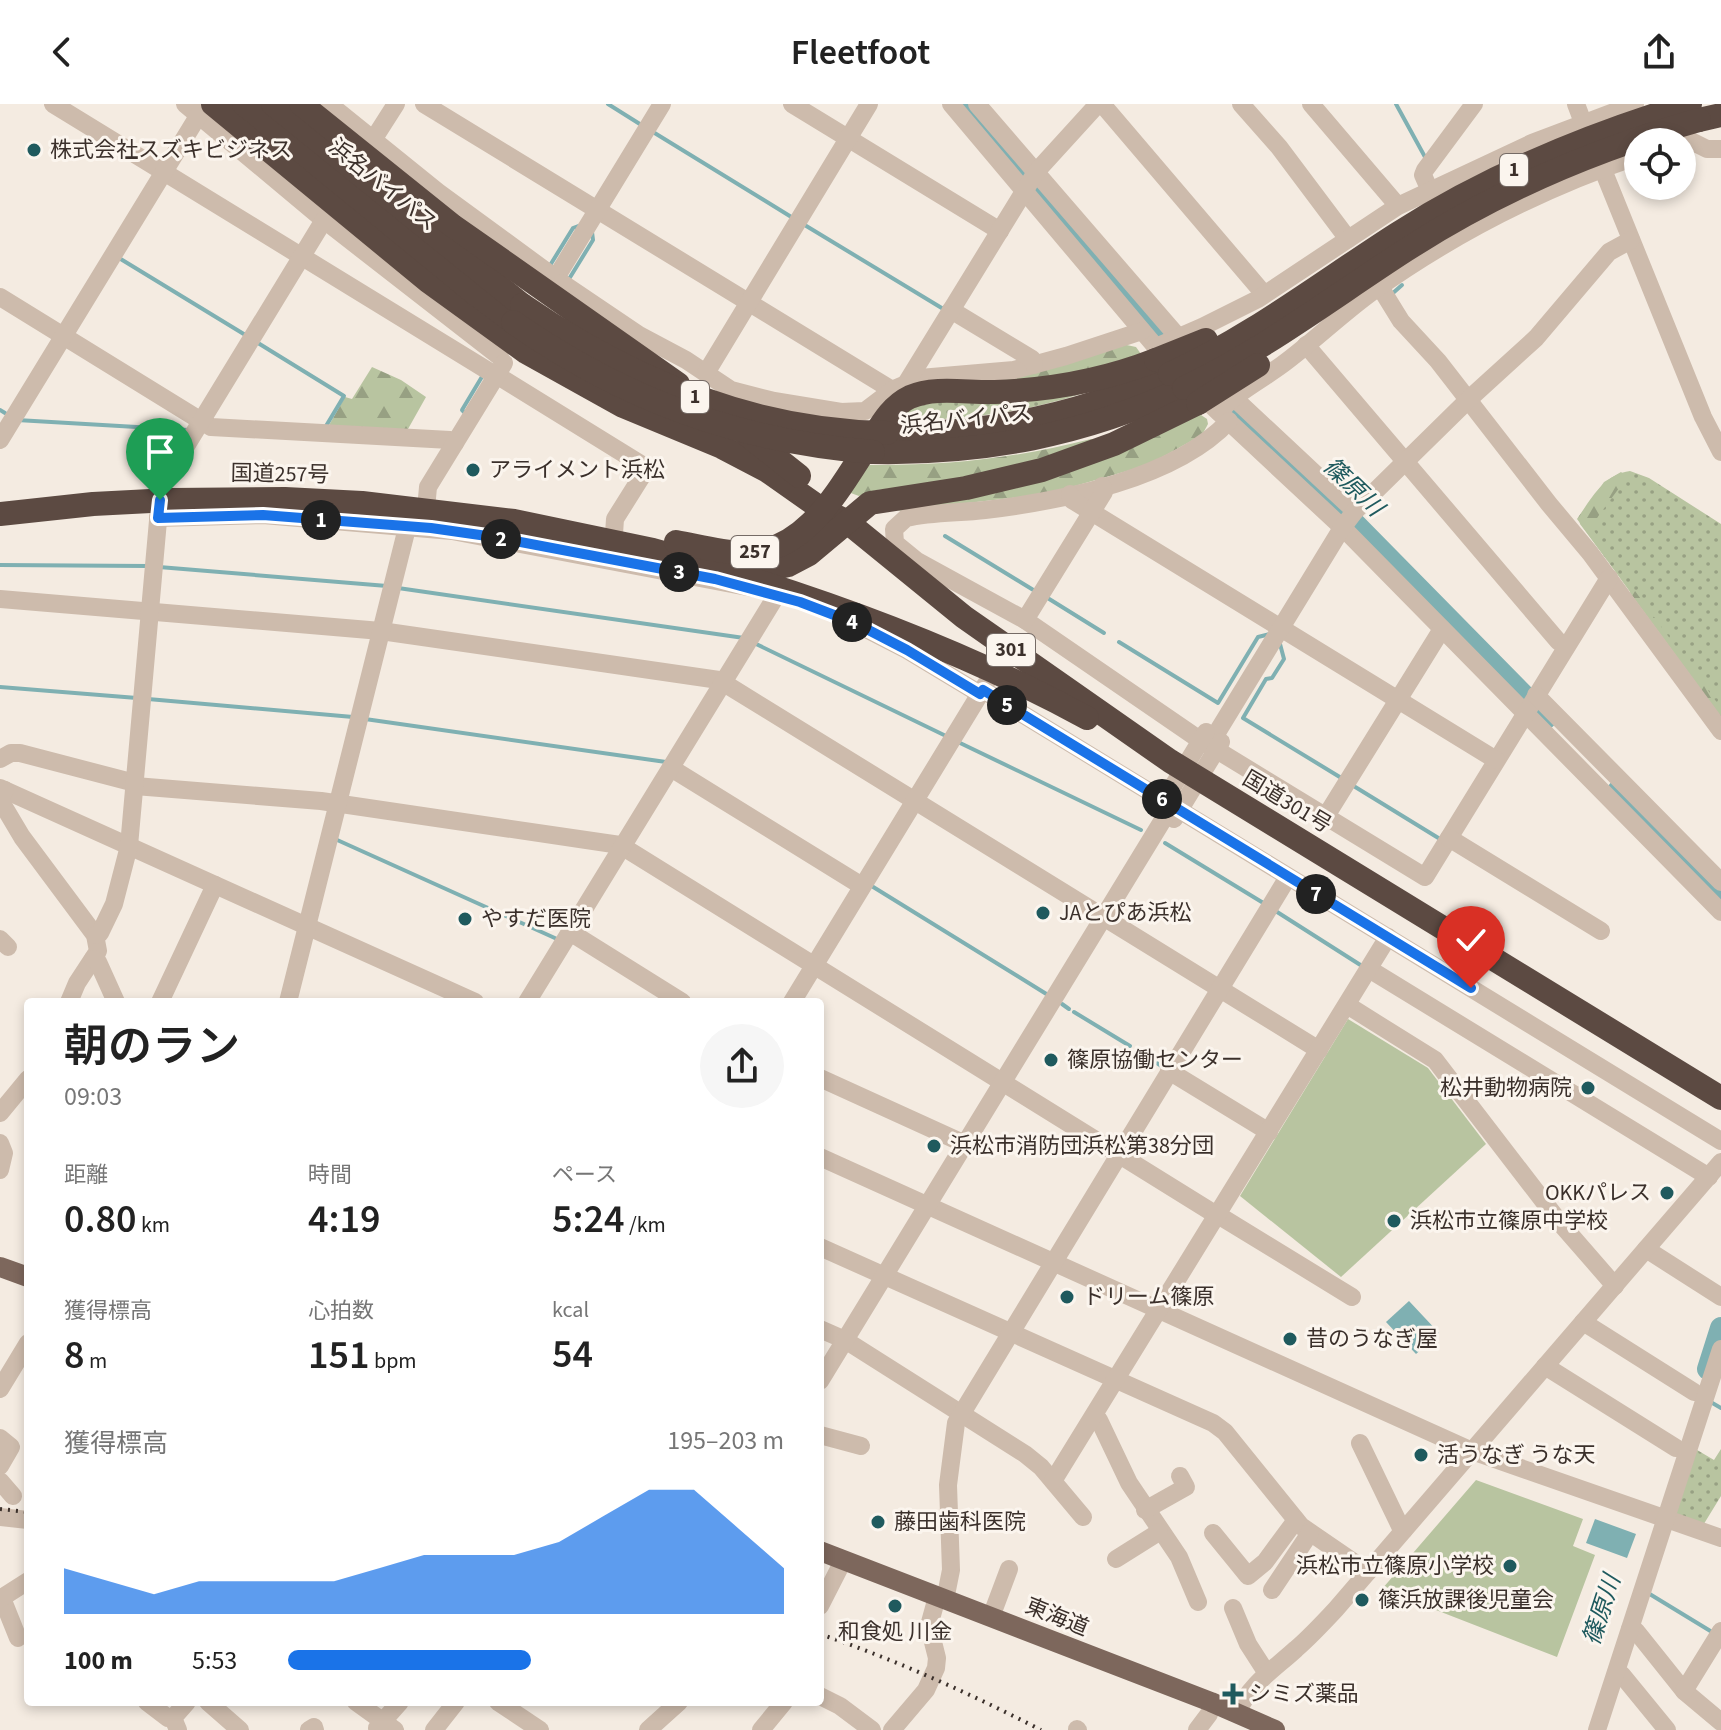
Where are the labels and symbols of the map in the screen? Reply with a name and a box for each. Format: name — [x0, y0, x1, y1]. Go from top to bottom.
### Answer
street label: 浜名バイパス — [322, 131, 444, 239]
place label: 株式会社スズキビジネス — [50, 134, 292, 166]
marker: 株式会社スズキビジネス — [25, 141, 43, 159]
road number: 1 — [1500, 154, 1528, 186]
road number: 1 — [681, 381, 709, 413]
street label: 浜名バイパス — [899, 396, 1033, 442]
pin — [126, 418, 194, 500]
water label: 篠原川 — [1315, 449, 1393, 527]
place label: アライメント浜松 — [489, 454, 665, 486]
street label: 国道257号 — [230, 457, 330, 491]
marker: アライメント浜松 — [464, 461, 482, 479]
pin: 1 — [301, 500, 341, 540]
pin: 2 — [481, 519, 521, 559]
road number: 257 — [731, 536, 779, 568]
pin: 3 — [659, 552, 699, 592]
pin: 4 — [832, 602, 872, 642]
road number: 301 — [987, 634, 1035, 666]
pin: 5 — [987, 685, 1027, 725]
street label: 国道301号 — [1236, 763, 1338, 841]
pin: 6 — [1142, 779, 1182, 819]
pin: 7 — [1296, 874, 1336, 914]
place label: JAとぴあ浜松 — [1059, 897, 1192, 929]
place label: やすだ医院 — [481, 903, 591, 935]
marker: JAとぴあ浜松 — [1034, 904, 1052, 922]
pin — [1437, 906, 1505, 988]
marker: やすだ医院 — [456, 910, 474, 928]
place label: 篠原協働センター — [1067, 1044, 1243, 1076]
marker: 篠原協働センター — [1042, 1051, 1060, 1069]
place label: 松井動物病院 — [1440, 1072, 1572, 1104]
marker: 松井動物病院 — [1579, 1079, 1597, 1097]
place label: 浜松市消防団浜松第38分団 — [950, 1130, 1214, 1162]
marker: 浜松市消防団浜松第38分団 — [925, 1137, 943, 1155]
place label: OKKパレス — [1545, 1177, 1651, 1209]
marker: OKKパレス — [1658, 1184, 1676, 1202]
place label: 浜松市立篠原中学校 — [1410, 1205, 1608, 1237]
marker: 浜松市立篠原中学校 — [1385, 1212, 1403, 1230]
place label: ドリーム篠原 — [1083, 1281, 1214, 1313]
marker: ドリーム篠原 — [1058, 1288, 1076, 1306]
place label: 昔のうなぎ屋 — [1306, 1323, 1438, 1355]
marker: 昔のうなぎ屋 — [1281, 1330, 1299, 1348]
place label: 活うなぎ うな天 — [1437, 1439, 1595, 1471]
marker: 活うなぎ うな天 — [1412, 1446, 1430, 1464]
place label: 藤田歯科医院 — [894, 1506, 1026, 1538]
marker: 藤田歯科医院 — [869, 1513, 887, 1531]
place label: 浜松市立篠原小学校 — [1296, 1550, 1494, 1582]
marker: 浜松市立篠原小学校 — [1501, 1557, 1519, 1575]
water label: 篠原川 — [1574, 1568, 1631, 1650]
place label: 篠浜放課後児童会 — [1378, 1584, 1554, 1616]
street label: 東海道 — [1020, 1590, 1094, 1644]
marker: 篠浜放課後児童会 — [1353, 1591, 1371, 1609]
marker: 和食処 川金 — [886, 1597, 904, 1615]
place label: 和食処 川金 — [838, 1616, 952, 1648]
place label: シミズ薬品 — [1249, 1678, 1359, 1710]
marker: シミズ薬品 — [1224, 1685, 1242, 1703]

